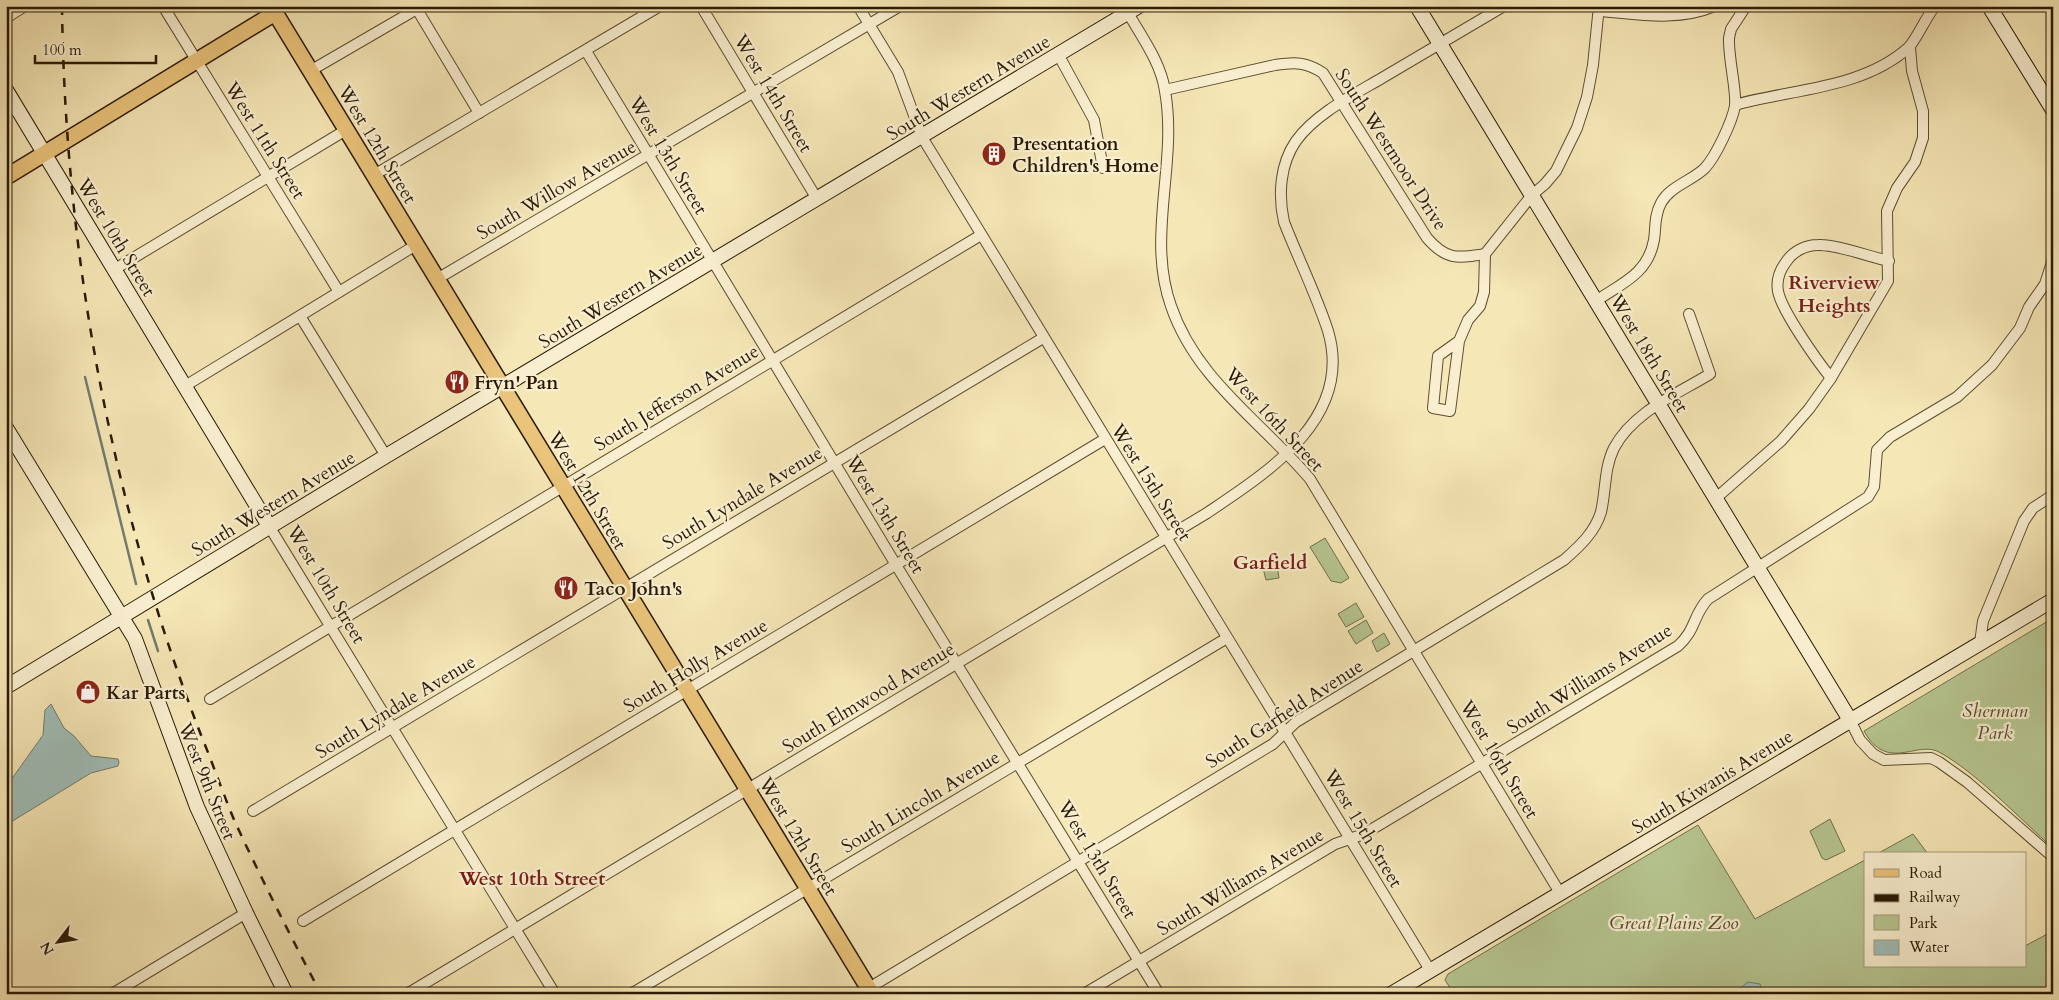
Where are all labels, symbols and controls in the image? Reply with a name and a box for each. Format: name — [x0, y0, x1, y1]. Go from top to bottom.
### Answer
street label: West 14th Street — [727, 29, 819, 158]
street label: South Western Avenue — [882, 29, 1055, 147]
scale bar — [35, 32, 156, 64]
text: 100 m — [42, 40, 82, 60]
street label: South Westmoor Drive — [1329, 63, 1453, 236]
street label: West 11th Street — [218, 76, 312, 204]
street label: West 12th Street — [331, 80, 423, 209]
street label: West 13th Street — [622, 91, 714, 220]
place label: Presentation Children's Home — [1012, 131, 1159, 179]
street label: South Willow Avenue — [472, 134, 641, 246]
building icon: Presentation Children's Home — [981, 141, 1007, 167]
street label: West 10th Street — [70, 173, 162, 302]
street label: South Western Avenue — [534, 237, 707, 355]
district label: Riverview Heights — [1788, 269, 1880, 319]
street label: West 18th Street — [1603, 289, 1695, 418]
street label: South Jefferson Avenue — [589, 338, 764, 457]
street label: West 16th Street — [1218, 361, 1329, 477]
restaurant icon: Fryn' Pan — [444, 369, 470, 395]
place label: Fryn' Pan — [474, 370, 559, 396]
street label: West 15th Street — [1104, 418, 1198, 546]
street label: West 12th Street — [541, 426, 633, 555]
street label: South Lyndale Avenue — [658, 440, 827, 556]
street label: South Western Avenue — [187, 445, 360, 563]
street label: West 13th Street — [839, 450, 931, 579]
street label: West 10th Street — [280, 520, 372, 649]
district label: Garfield — [1233, 549, 1308, 576]
restaurant icon: Taco John's — [553, 575, 579, 601]
place label: Taco John's — [584, 576, 682, 602]
street label: South Holly Avenue — [618, 612, 773, 719]
street label: South Williams Avenue — [1502, 617, 1677, 740]
street label: South Elmwood Avenue — [777, 636, 960, 760]
street label: South Lyndale Avenue — [311, 649, 480, 765]
street label: South Garfield Avenue — [1201, 653, 1368, 775]
shop icon: Kar Parts — [75, 679, 101, 705]
place label: Kar Parts — [106, 680, 186, 706]
street label: West 16th Street — [1453, 695, 1545, 824]
park label: Sherman Park — [1962, 698, 2028, 746]
street label: West 9th Street — [171, 718, 242, 844]
street label: South Kiwanis Avenue — [1627, 723, 1798, 840]
street label: South Lincoln Avenue — [836, 744, 1005, 860]
street label: West 15th Street — [1317, 764, 1409, 893]
street label: West 12th Street — [752, 772, 844, 901]
street label: West 13th Street — [1051, 795, 1143, 924]
street label: South Williams Avenue — [1152, 822, 1329, 942]
legend — [1864, 852, 2026, 968]
text: Road — [1909, 863, 1942, 883]
district label: West 10th Street — [458, 865, 605, 892]
text: Railway — [1909, 887, 1960, 907]
park label: Great Plains Zoo — [1609, 910, 1739, 936]
text: Park — [1909, 913, 1938, 933]
north arrow — [32, 918, 82, 968]
text: Water — [1908, 937, 1950, 957]
text: N — [36, 938, 59, 959]

